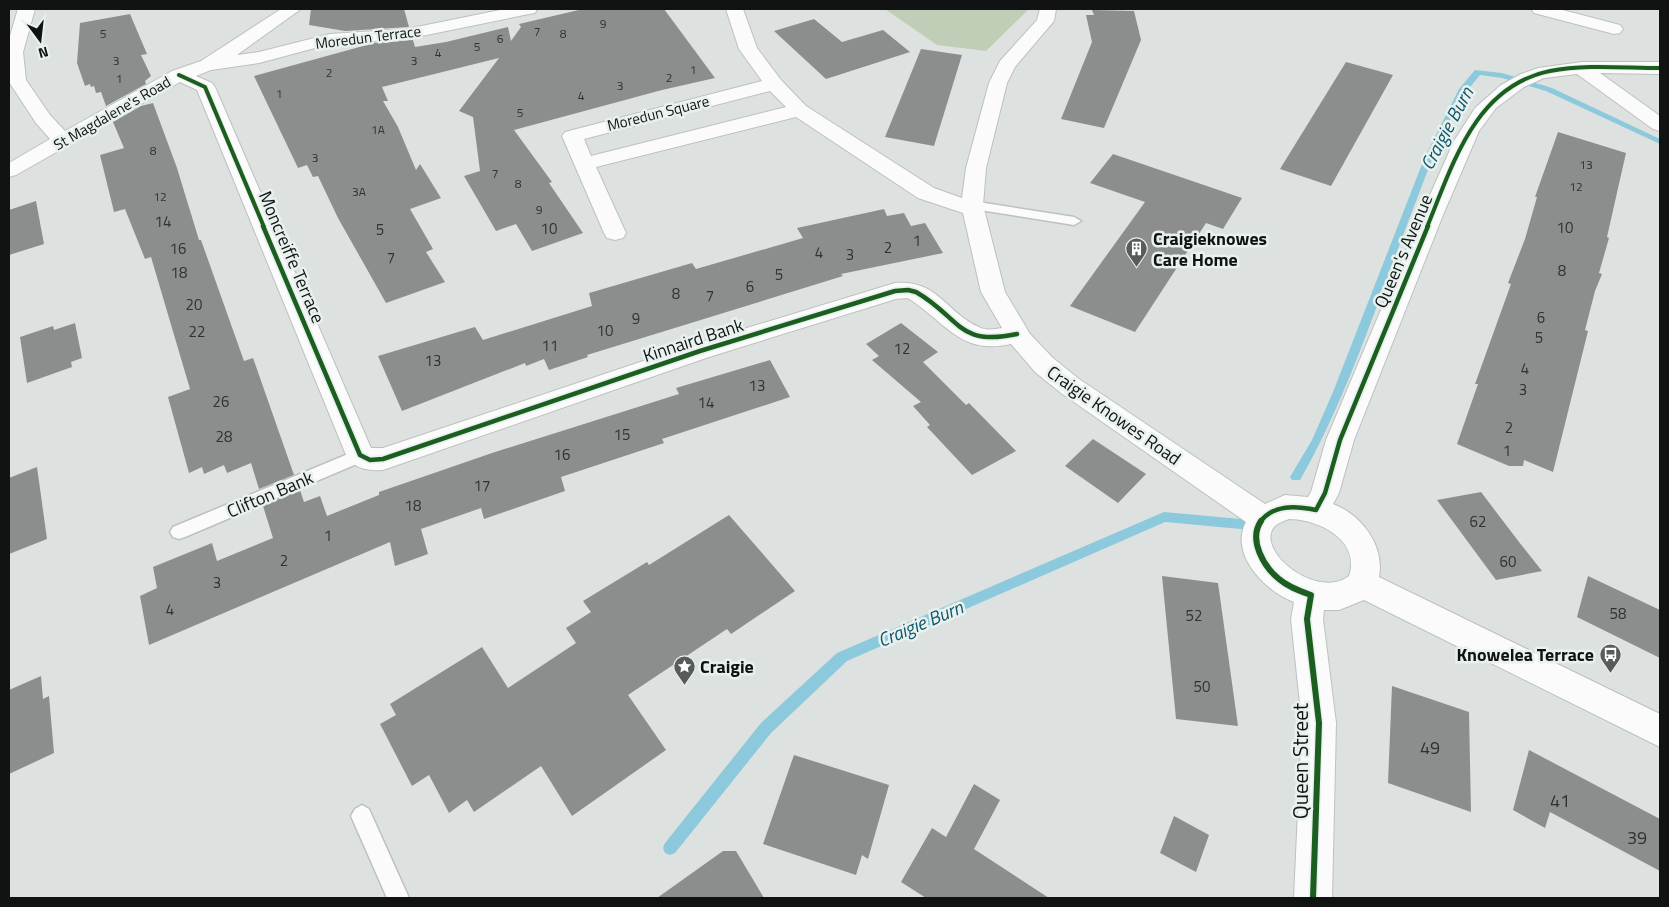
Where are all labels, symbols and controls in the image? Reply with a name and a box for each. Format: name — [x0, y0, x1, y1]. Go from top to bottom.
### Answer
house number: 9 — [600, 14, 607, 33]
north arrow — [15, 15, 65, 65]
street label: Moredun Terrace — [314, 19, 422, 55]
house number: 7 — [534, 22, 540, 41]
house number: 5 — [100, 24, 107, 43]
house number: 8 — [560, 24, 567, 43]
house number: 6 — [497, 29, 504, 48]
house number: 5 — [474, 37, 481, 56]
text: N — [36, 42, 51, 64]
house number: 4 — [435, 43, 442, 62]
house number: 3 — [113, 51, 119, 70]
house number: 3 — [411, 51, 417, 70]
house number: 1 — [690, 60, 696, 79]
house number: 2 — [326, 63, 332, 82]
house number: 2 — [666, 68, 672, 87]
house number: 1 — [116, 69, 122, 88]
street label: St Magdalene's Road — [49, 70, 175, 156]
house number: 3 — [617, 76, 623, 95]
water label: Craigie Burn — [1412, 81, 1480, 175]
house number: 1 — [276, 84, 282, 103]
house number: 4 — [578, 86, 585, 105]
street label: Moredun Square — [605, 89, 711, 137]
house number: 5 — [517, 103, 524, 122]
house number: 1A — [371, 120, 385, 139]
house number: 8 — [150, 141, 157, 160]
house number: 3 — [312, 148, 318, 167]
house number: 13 — [1579, 155, 1593, 174]
house number: 7 — [492, 164, 498, 183]
house number: 8 — [515, 174, 522, 193]
house number: 12 — [1569, 177, 1583, 196]
house number: 3A — [352, 182, 366, 201]
house number: 12 — [153, 187, 167, 206]
street label: Moncreiffe Terrace — [252, 187, 332, 327]
street label: Queen's Avenue — [1367, 190, 1439, 312]
house number: 9 — [536, 200, 543, 219]
house number: 14 — [155, 210, 171, 233]
house number: 10 — [1557, 216, 1573, 239]
house number: 10 — [541, 217, 557, 240]
house number: 5 — [376, 218, 384, 241]
place label: Craigieknowes Care Home — [1153, 225, 1267, 273]
house number: 1 — [913, 229, 921, 252]
house number: 2 — [884, 236, 892, 259]
building icon: Craigieknowes Care Home — [1125, 236, 1149, 267]
house number: 16 — [170, 237, 186, 260]
house number: 4 — [815, 241, 823, 264]
house number: 3 — [846, 243, 854, 266]
house number: 7 — [387, 246, 395, 269]
house number: 8 — [1558, 259, 1566, 282]
house number: 18 — [171, 261, 187, 284]
house number: 5 — [775, 263, 783, 286]
house number: 6 — [746, 275, 754, 298]
house number: 8 — [672, 282, 680, 305]
house number: 7 — [706, 284, 714, 307]
house number: 20 — [186, 293, 202, 316]
house number: 6 — [1537, 306, 1545, 329]
house number: 9 — [632, 307, 640, 330]
street label: Kinnaird Bank — [639, 311, 747, 369]
house number: 10 — [597, 319, 613, 342]
house number: 22 — [189, 320, 205, 343]
house number: 5 — [1535, 326, 1543, 349]
house number: 11 — [542, 334, 558, 357]
house number: 12 — [894, 337, 910, 360]
house number: 13 — [425, 349, 441, 372]
house number: 4 — [1521, 357, 1529, 380]
street label: Craigie Knowes Road — [1041, 359, 1187, 471]
house number: 13 — [749, 374, 765, 397]
house number: 3 — [1519, 378, 1527, 401]
house number: 26 — [213, 390, 229, 413]
house number: 14 — [698, 391, 714, 414]
house number: 2 — [1505, 416, 1513, 439]
house number: 15 — [614, 423, 630, 446]
house number: 28 — [216, 425, 232, 448]
house number: 1 — [1503, 439, 1511, 462]
house number: 16 — [554, 443, 570, 466]
street label: Clifton Bank — [223, 464, 318, 524]
house number: 17 — [474, 474, 490, 497]
house number: 18 — [405, 494, 421, 517]
house number: 62 — [1470, 510, 1486, 533]
house number: 1 — [324, 524, 332, 547]
house number: 2 — [280, 549, 288, 572]
house number: 60 — [1500, 550, 1516, 573]
house number: 3 — [213, 571, 221, 594]
water label: Craigie Burn — [873, 592, 968, 654]
house number: 4 — [166, 598, 174, 621]
house number: 58 — [1610, 602, 1626, 625]
house number: 52 — [1186, 604, 1202, 627]
place label: Knowelea Terrace — [1457, 641, 1594, 668]
bus stop icon: Knowelea Terrace — [1598, 642, 1622, 673]
place label: Craigie — [700, 653, 754, 680]
place icon: Craigie — [672, 654, 696, 685]
house number: 50 — [1194, 675, 1210, 698]
street label: Queen Street — [1284, 702, 1316, 819]
house number: 49 — [1420, 734, 1440, 761]
house number: 41 — [1550, 787, 1570, 814]
house number: 39 — [1627, 824, 1647, 851]

